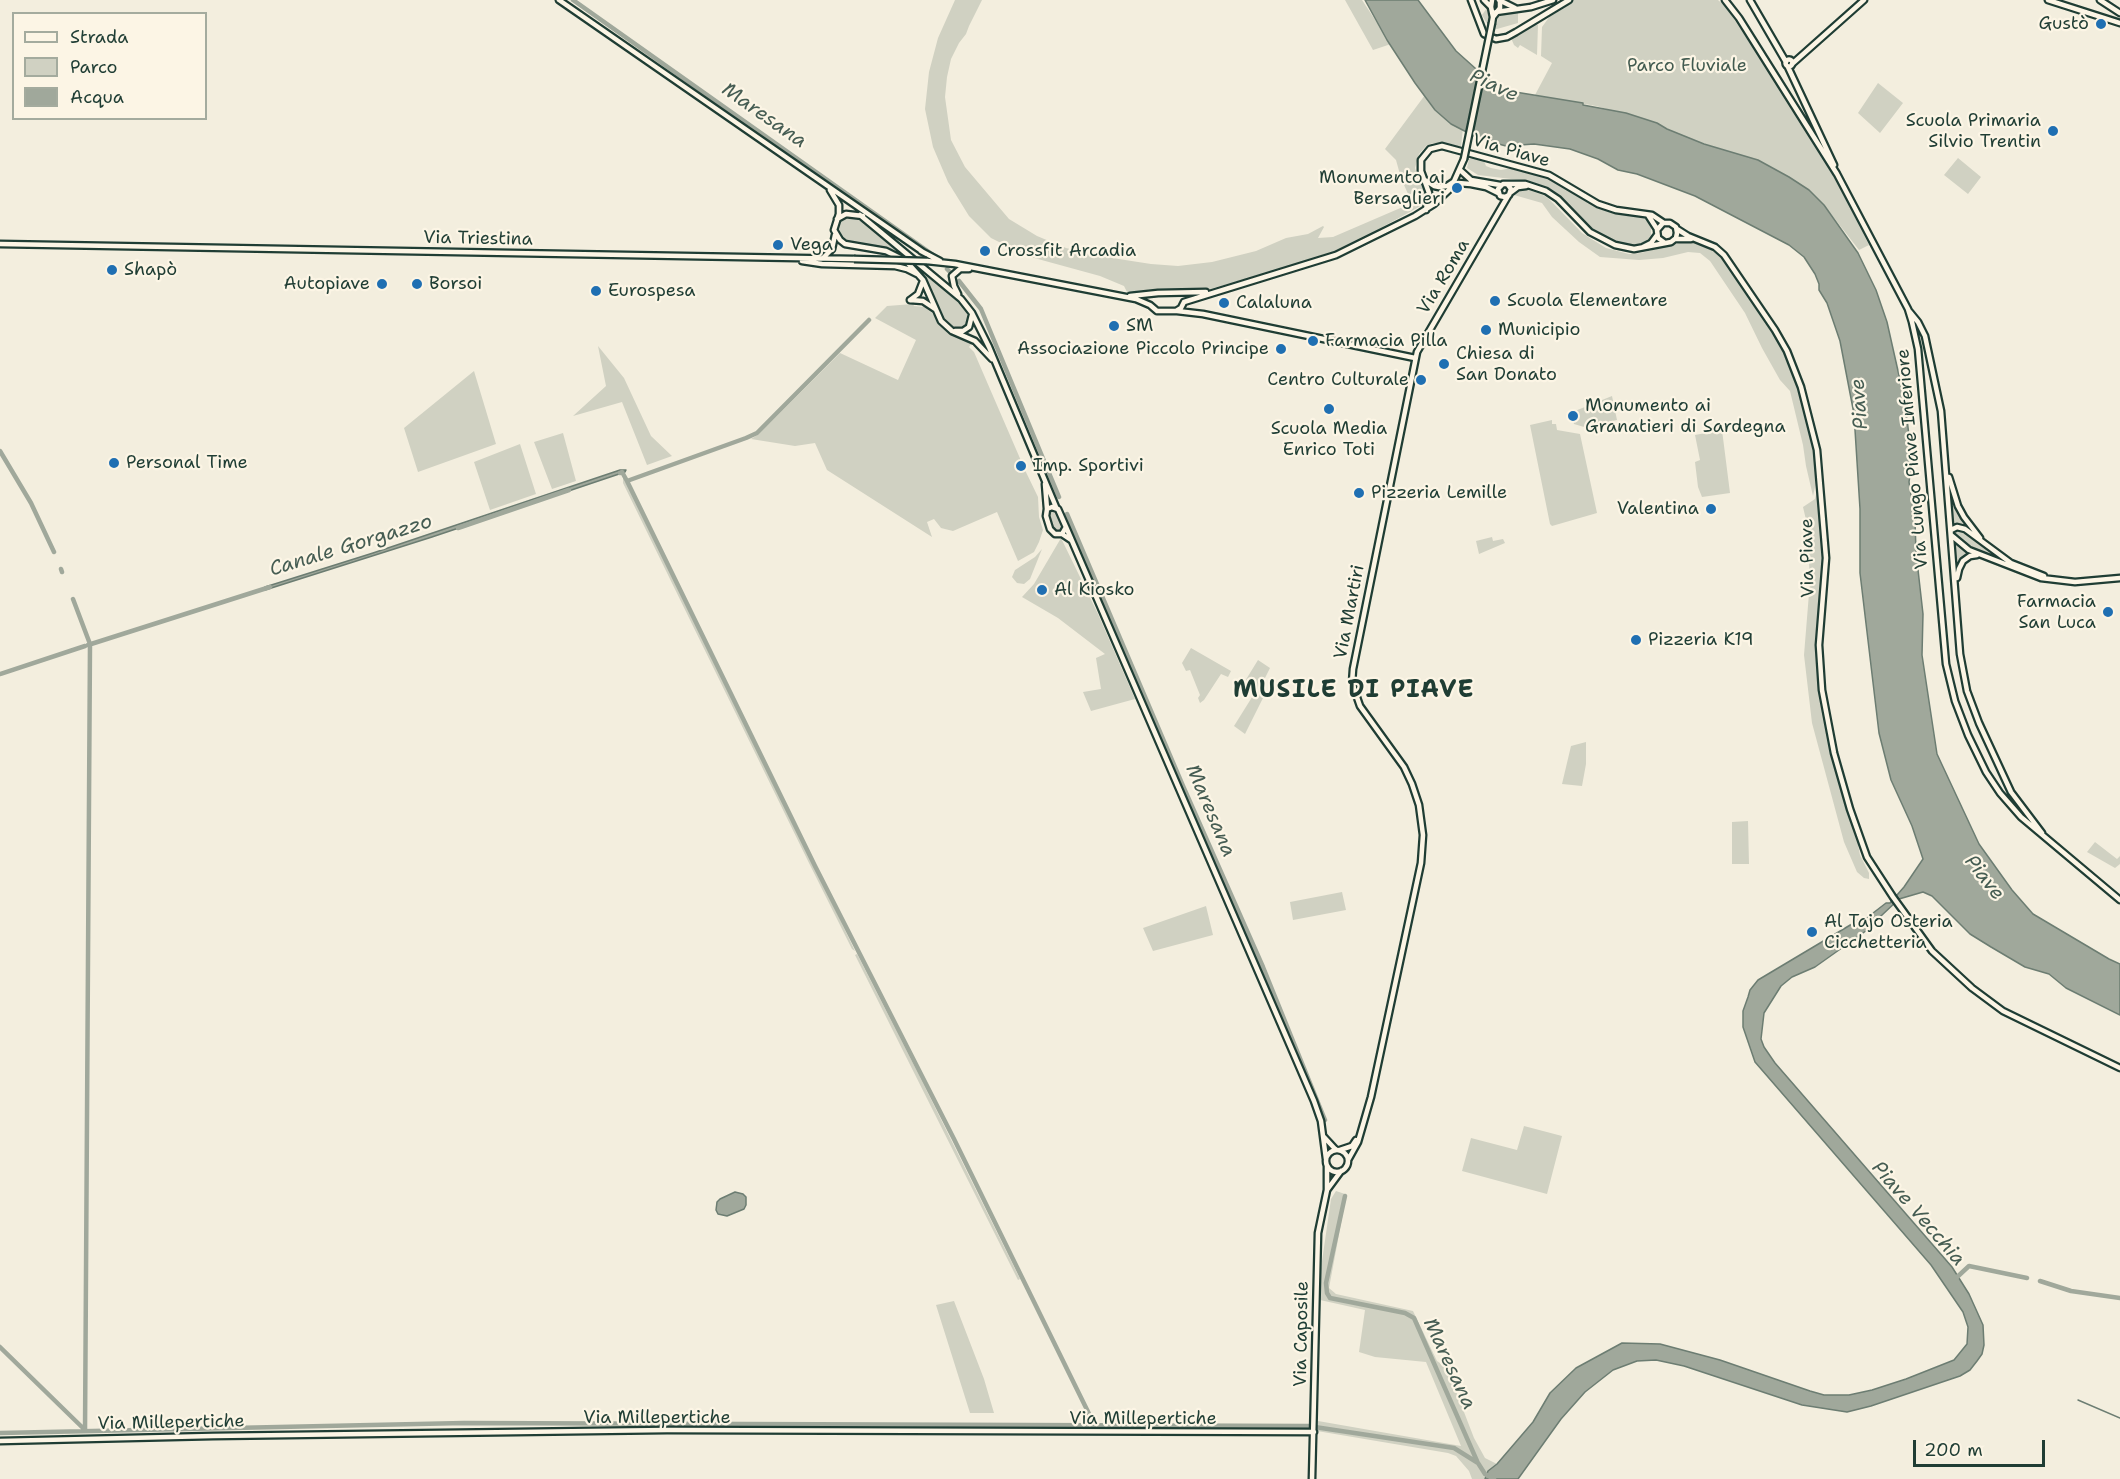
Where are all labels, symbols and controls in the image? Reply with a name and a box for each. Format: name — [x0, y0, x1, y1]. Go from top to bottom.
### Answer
legend — [12, 12, 207, 120]
place label: Gustò — [2038, 13, 2089, 35]
marker: Gustò — [2094, 17, 2108, 31]
text: Strada — [70, 25, 129, 49]
text: Parco — [70, 55, 118, 79]
park label: Parco Fluviale — [1627, 55, 1747, 77]
water label: Piave — [1466, 64, 1522, 108]
water label: Maresana — [717, 78, 811, 154]
text: Acqua — [70, 85, 124, 109]
place label: Scuola Primaria Silvio Trentin — [1906, 110, 2041, 152]
marker: Scuola Primaria Silvio Trentin — [2046, 124, 2060, 138]
street label: Via Piave — [1470, 130, 1552, 172]
place label: Monumento ai Bersaglieri — [1319, 167, 1445, 210]
marker: Monumento ai Bersaglieri — [1450, 181, 1464, 195]
street label: Via Triestina — [423, 227, 533, 251]
place label: Vega — [790, 234, 833, 256]
street label: Via Roma — [1413, 236, 1475, 318]
marker: Vega — [771, 238, 785, 252]
place label: Crossfit Arcadia — [997, 240, 1136, 262]
marker: Crossfit Arcadia — [978, 244, 992, 258]
place label: Shapò — [124, 259, 177, 281]
marker: Shapò — [105, 263, 119, 277]
place label: Autopiave — [284, 273, 370, 295]
place label: Borsoi — [429, 273, 482, 295]
marker: Autopiave — [375, 277, 389, 291]
marker: Borsoi — [410, 277, 424, 291]
place label: Eurospesa — [608, 280, 696, 302]
marker: Eurospesa — [589, 284, 603, 298]
place label: Scuola Elementare — [1507, 290, 1668, 312]
place label: Calaluna — [1236, 292, 1312, 314]
marker: Scuola Elementare — [1488, 294, 1502, 308]
marker: Calaluna — [1217, 296, 1231, 310]
place label: SM — [1126, 315, 1153, 337]
marker: SM — [1107, 319, 1121, 333]
place label: Municipio — [1498, 319, 1580, 341]
marker: Municipio — [1479, 323, 1493, 337]
place label: Farmacia Pilla — [1325, 330, 1448, 352]
marker: Farmacia Pilla — [1306, 334, 1320, 348]
place label: Associazione Piccolo Principe — [1017, 338, 1269, 360]
marker: Associazione Piccolo Principe — [1274, 342, 1288, 356]
place label: Chiesa di San Donato — [1456, 343, 1557, 386]
street label: Via Lungo Piave Inferiore — [1893, 348, 1933, 570]
marker: Chiesa di San Donato — [1437, 357, 1451, 371]
place label: Centro Culturale — [1267, 369, 1409, 391]
marker: Centro Culturale — [1414, 373, 1428, 387]
water label: Piave — [1846, 378, 1874, 430]
place label: Monumento ai Granatieri di Sardegna — [1585, 395, 1786, 438]
marker: Scuola Media Enrico Toti — [1322, 402, 1336, 416]
marker: Monumento ai Granatieri di Sardegna — [1566, 409, 1580, 423]
place label: Scuola Media Enrico Toti — [1271, 418, 1387, 460]
place label: Personal Time — [126, 452, 248, 474]
place label: Imp. Sportivi — [1033, 455, 1144, 477]
marker: Personal Time — [107, 456, 121, 470]
marker: Imp. Sportivi — [1014, 459, 1028, 473]
place label: Pizzeria Lemille — [1371, 482, 1507, 504]
marker: Pizzeria Lemille — [1352, 486, 1366, 500]
place label: Valentina — [1617, 498, 1699, 520]
marker: Valentina — [1704, 502, 1718, 516]
water label: Canale Gorgazzo — [267, 510, 435, 582]
street label: Via Piave — [1797, 518, 1819, 598]
street label: Via Martiri — [1330, 563, 1370, 661]
place label: Al Kiosko — [1054, 579, 1134, 601]
marker: Al Kiosko — [1035, 583, 1049, 597]
place label: Farmacia San Luca — [2017, 591, 2096, 634]
marker: Farmacia San Luca — [2101, 605, 2115, 619]
place label: Pizzeria K19 — [1648, 629, 1754, 651]
marker: Pizzeria K19 — [1629, 633, 1643, 647]
district label: MUSILE DI PIAVE — [1233, 677, 1475, 705]
water label: Maresana — [1180, 761, 1240, 861]
water label: Piave — [1959, 851, 2009, 905]
place label: Al Tajo Osteria Cicchetteria — [1824, 911, 1953, 954]
marker: Al Tajo Osteria Cicchetteria — [1805, 925, 1819, 939]
water label: Piave Vecchia — [1866, 1157, 1970, 1271]
street label: Via Caposile — [1290, 1281, 1314, 1387]
water label: Maresana — [1417, 1314, 1481, 1414]
street label: Via Millepertiche — [583, 1407, 731, 1429]
street label: Via Millepertiche — [1069, 1408, 1217, 1430]
street label: Via Millepertiche — [97, 1411, 245, 1435]
scale bar — [1916, 1428, 2048, 1466]
text: 200 m — [1924, 1438, 1983, 1462]

